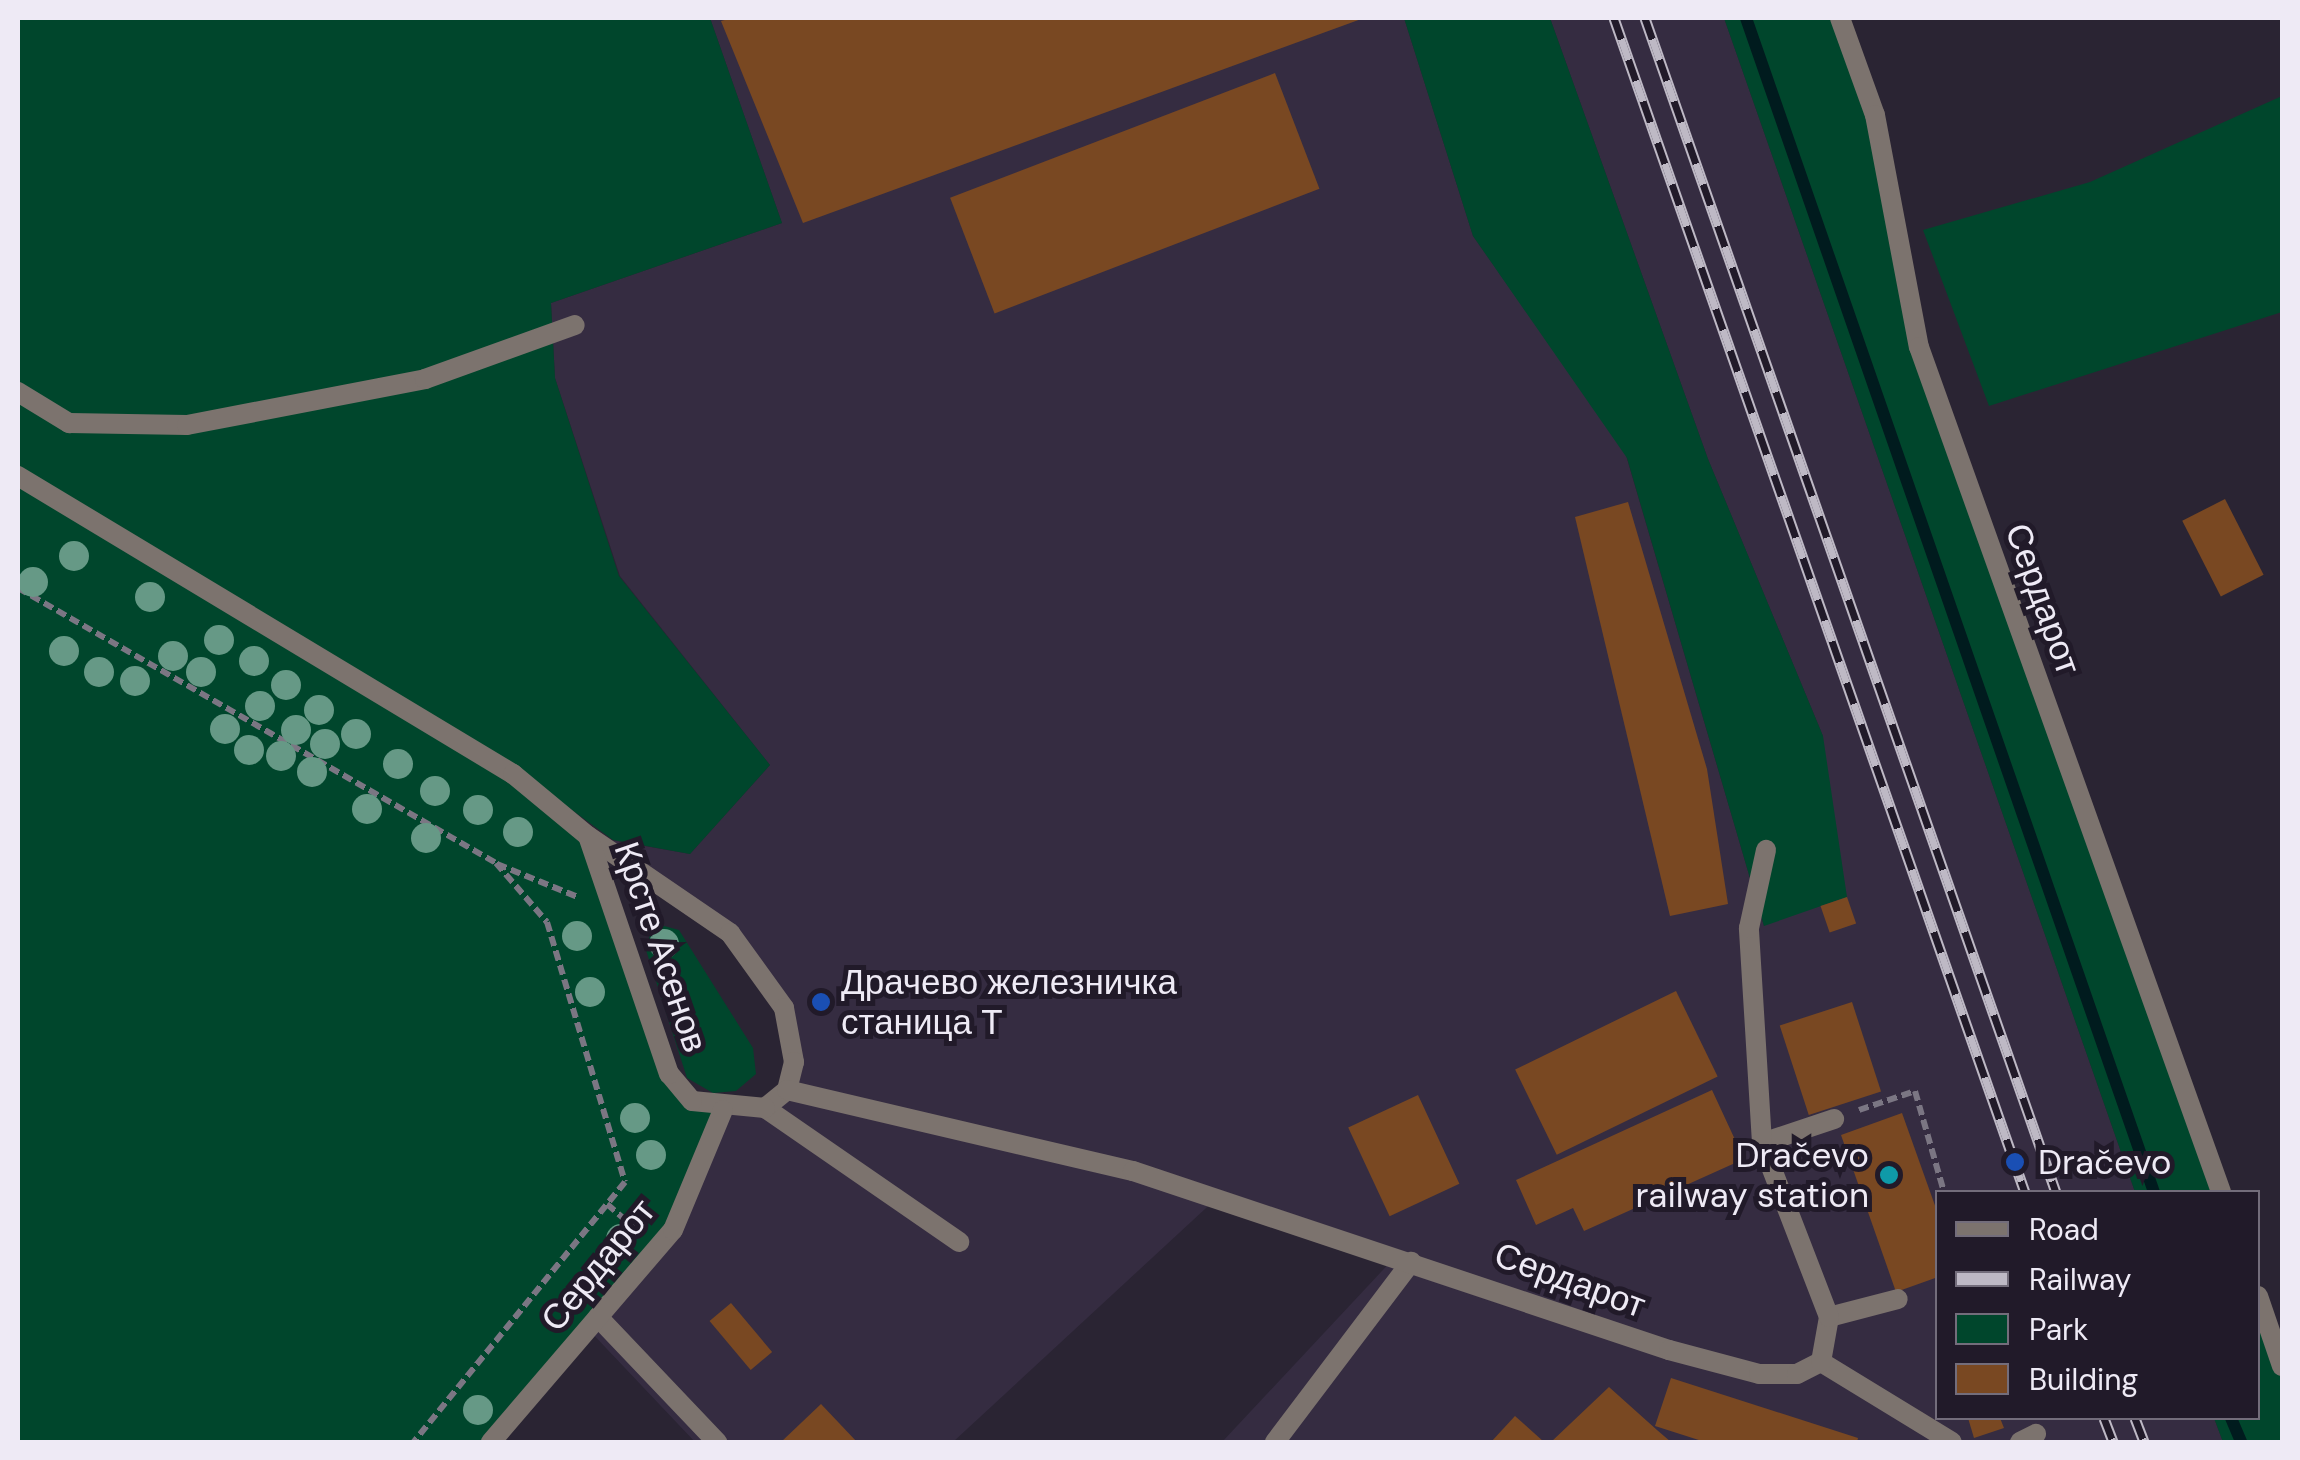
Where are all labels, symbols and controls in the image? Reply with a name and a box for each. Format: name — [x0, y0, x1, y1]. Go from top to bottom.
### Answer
street label: Сердарот — [1996, 518, 2090, 680]
street label: Крсте Асенов — [605, 836, 717, 1058]
place label: Драчево железничка станица Т — [841, 961, 1177, 1043]
marker: Драчево железничка станица Т — [810, 991, 832, 1013]
place label: Dračevo railway station — [1635, 1134, 1869, 1216]
place label: Dračevo — [2038, 1141, 2172, 1183]
marker: Dračevo — [2002, 1149, 2028, 1175]
marker: Dračevo railway station — [1878, 1164, 1900, 1186]
legend — [1935, 1190, 2260, 1420]
street label: Сердарот — [532, 1191, 664, 1339]
text: Road — [2029, 1210, 2099, 1249]
street label: Сердарот — [1489, 1233, 1651, 1327]
text: Railway — [2029, 1260, 2132, 1299]
text: Park — [2029, 1310, 2088, 1349]
text: Building — [2029, 1360, 2138, 1399]

